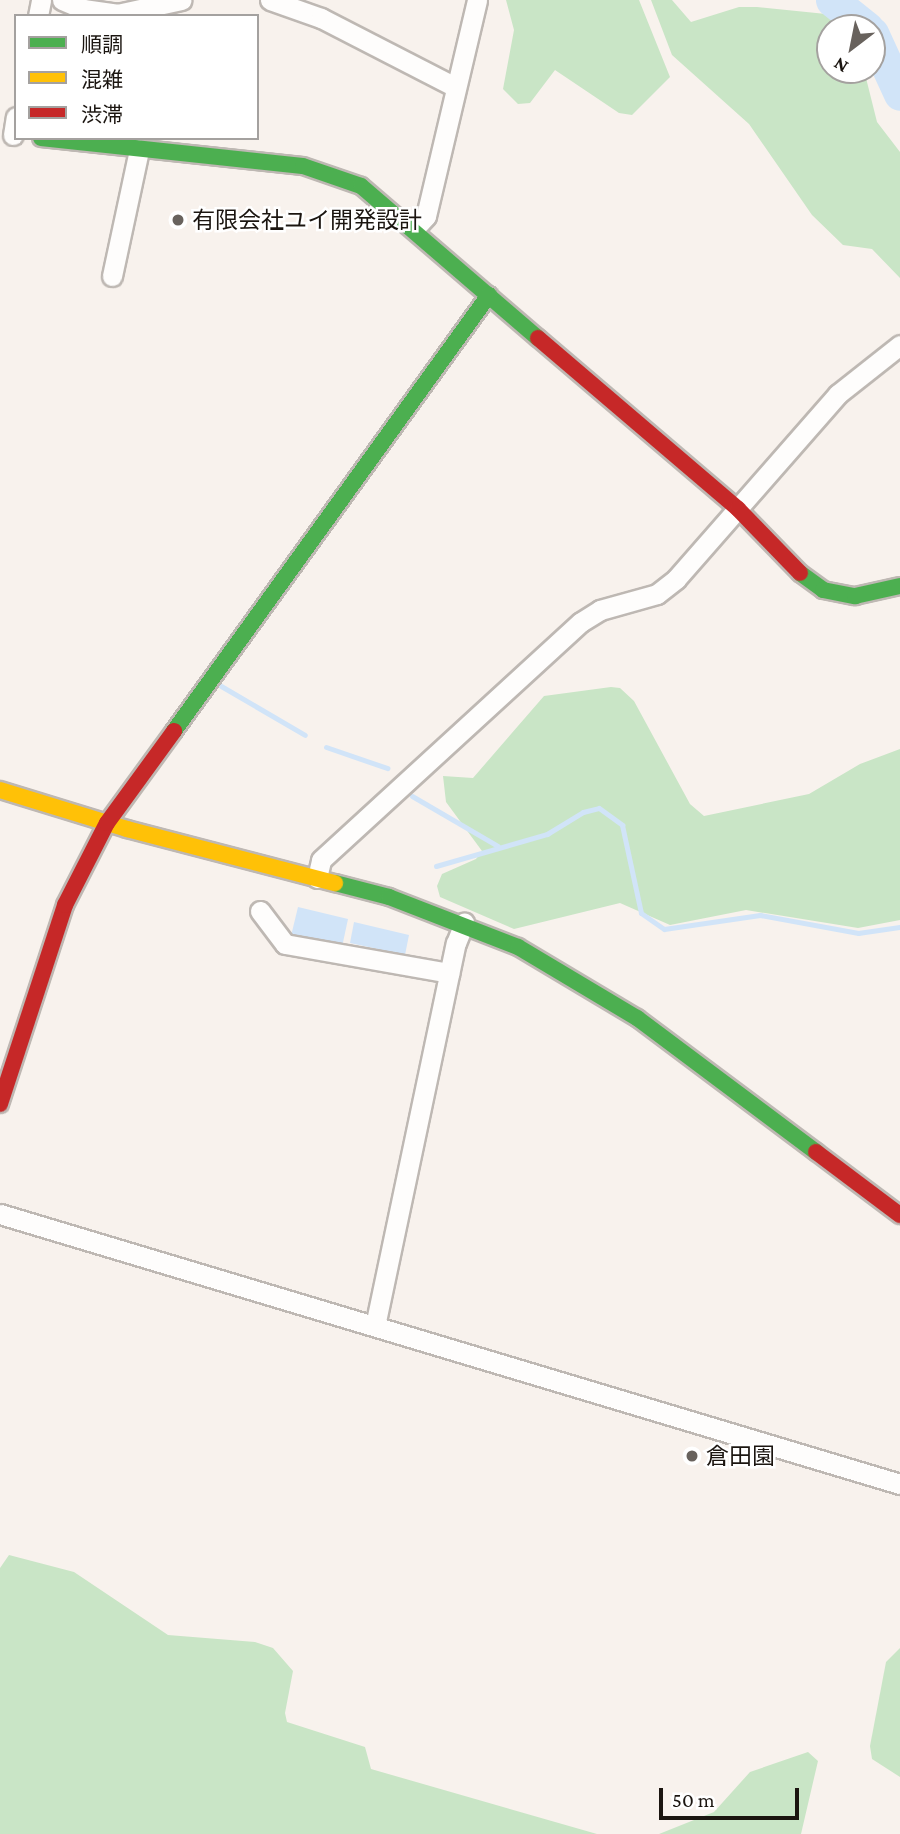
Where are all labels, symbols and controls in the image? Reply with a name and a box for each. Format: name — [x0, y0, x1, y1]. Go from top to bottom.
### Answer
legend — [14, 14, 259, 140]
north arrow — [816, 14, 886, 84]
text: 順調 — [81, 33, 123, 57]
text: N — [830, 53, 852, 78]
text: 混雑 — [81, 68, 123, 92]
text: 渋滞 — [81, 103, 123, 127]
place label: 有限会社ユイ開発設計 — [192, 206, 422, 234]
marker: 有限会社ユイ開発設計 — [170, 212, 186, 228]
place label: 倉田園 — [706, 1442, 775, 1470]
marker: 倉田園 — [684, 1448, 700, 1464]
scale bar — [662, 1774, 802, 1818]
text: 50 m — [672, 1788, 715, 1812]

